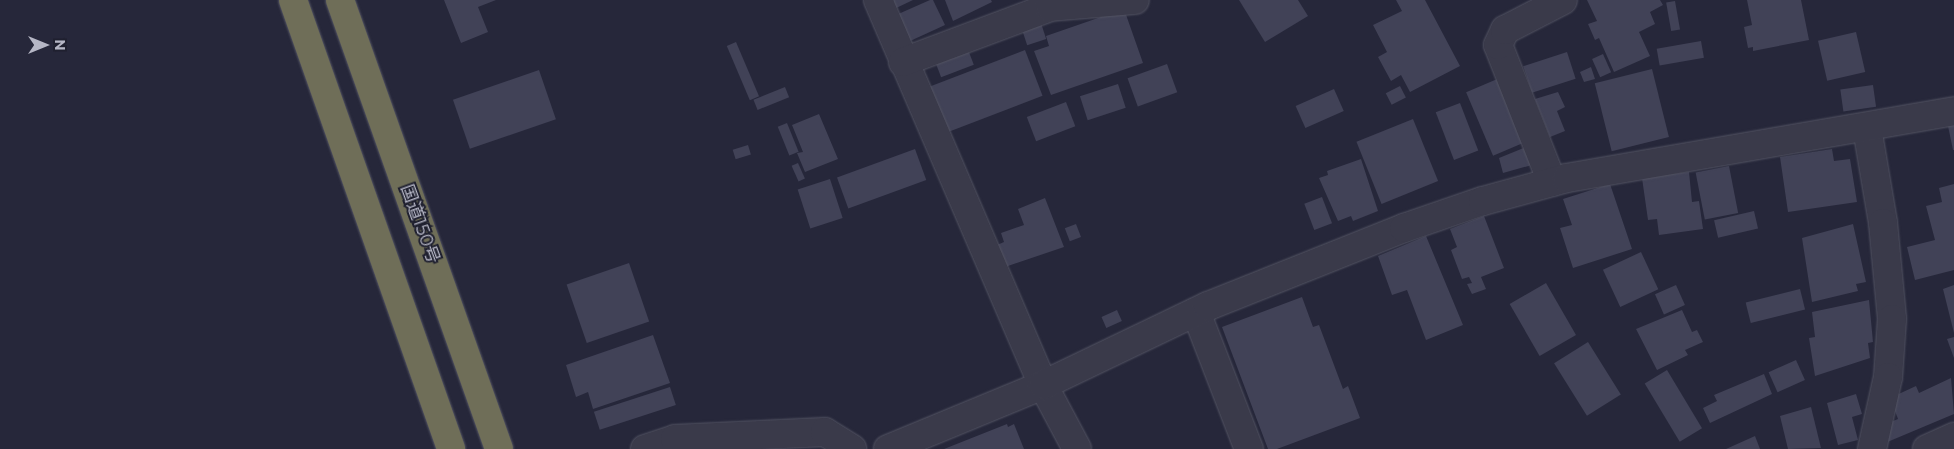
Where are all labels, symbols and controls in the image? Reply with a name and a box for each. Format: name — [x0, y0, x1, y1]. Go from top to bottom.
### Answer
north arrow — [20, 20, 70, 70]
text: N — [51, 39, 69, 51]
street label: 国道150号 — [396, 181, 444, 267]

